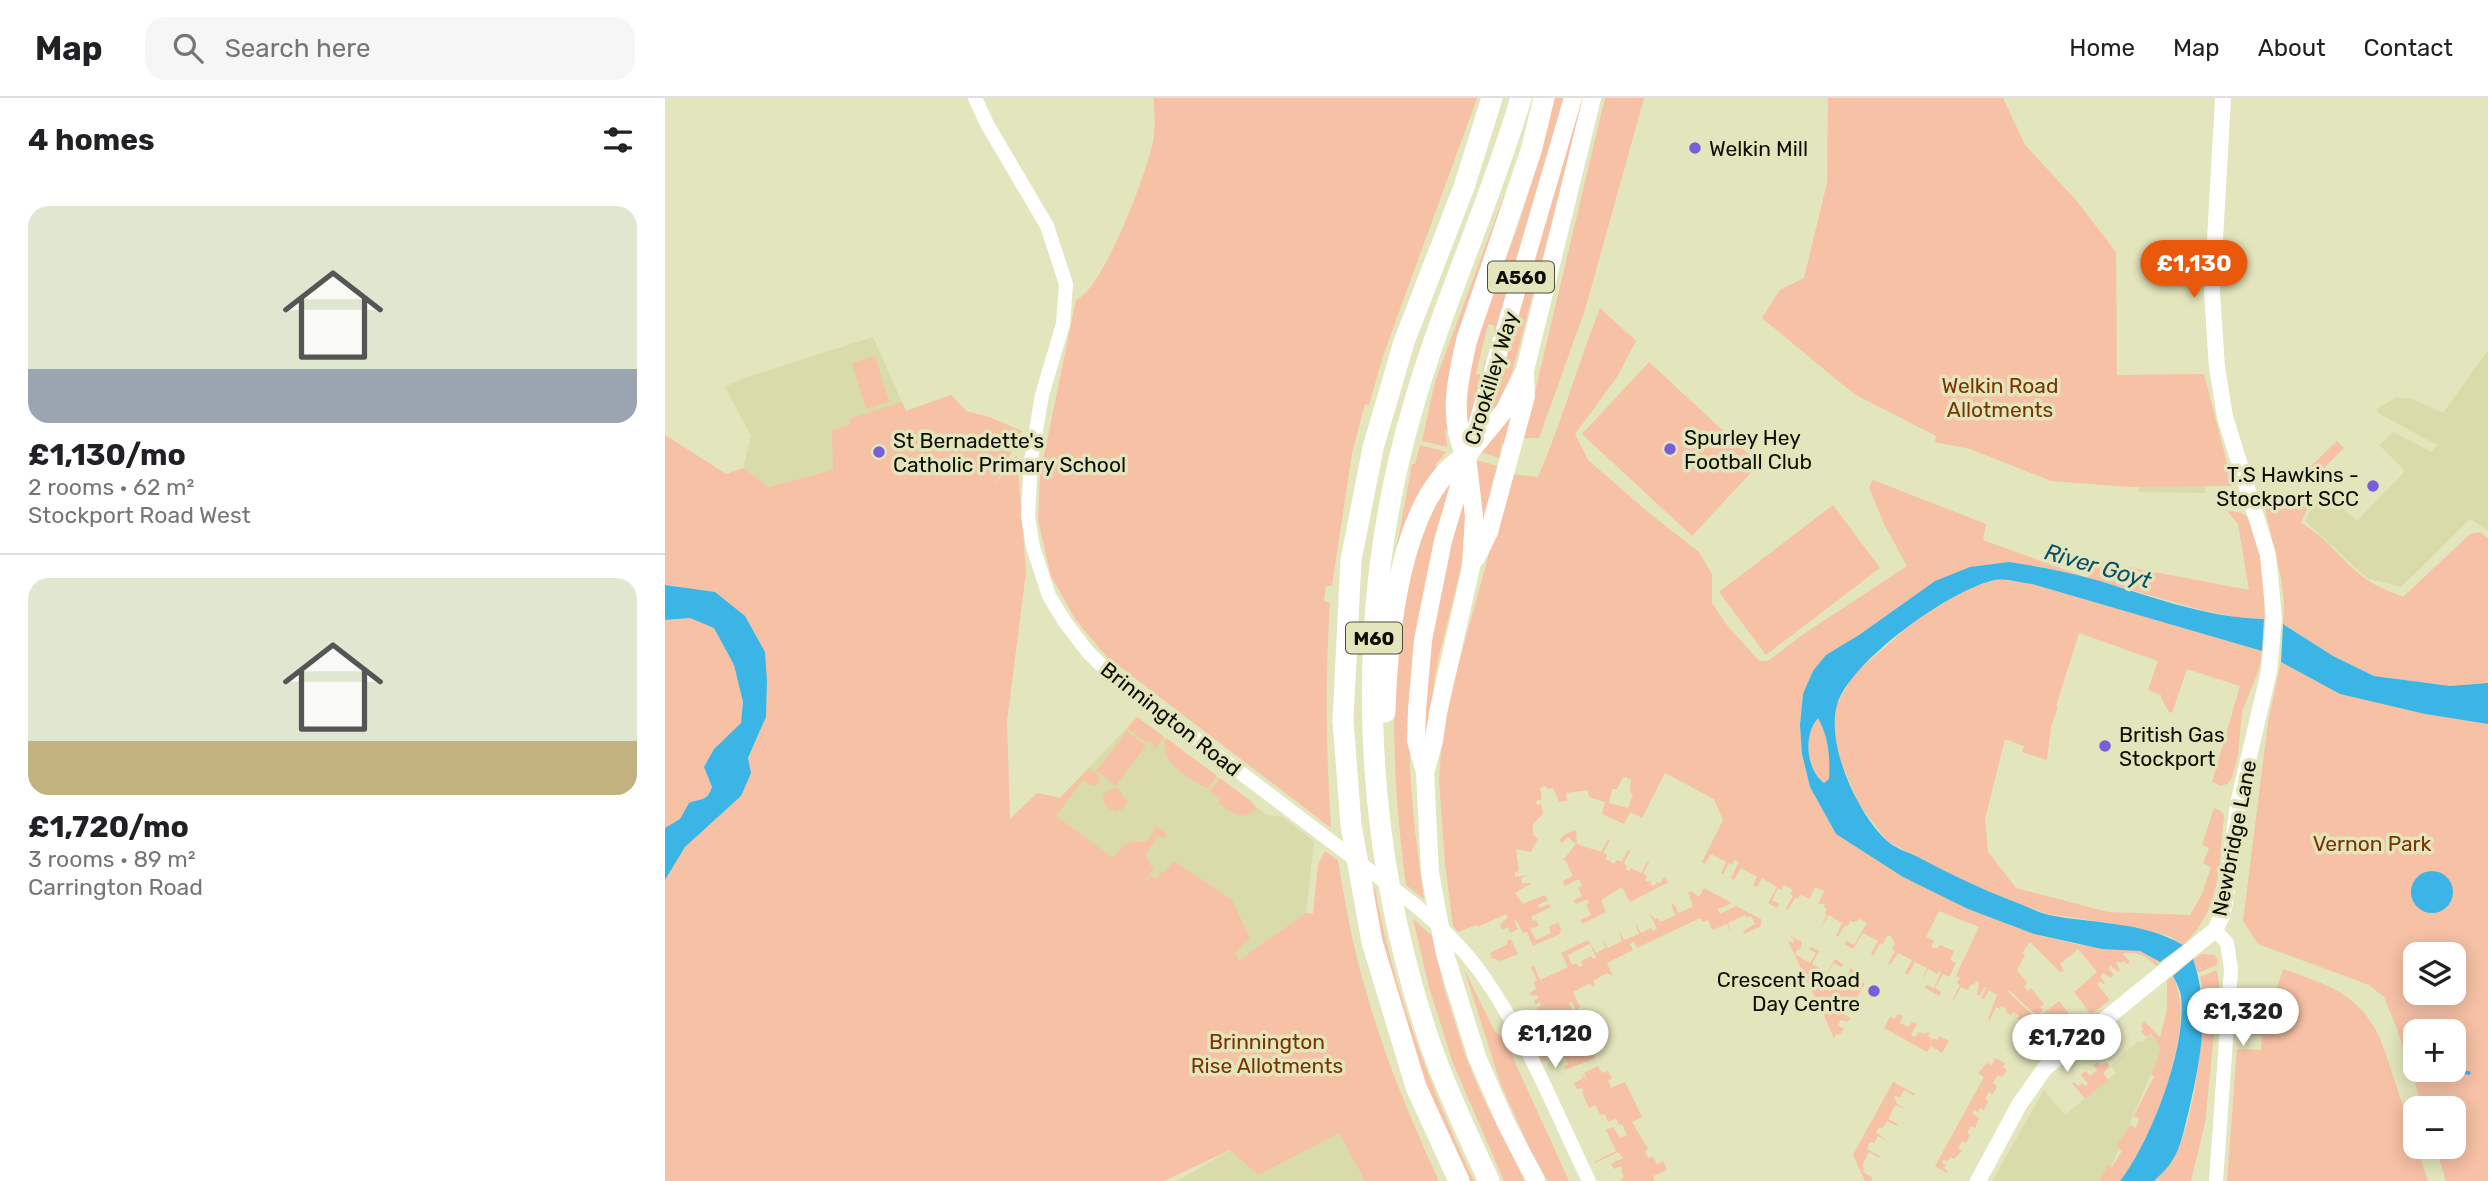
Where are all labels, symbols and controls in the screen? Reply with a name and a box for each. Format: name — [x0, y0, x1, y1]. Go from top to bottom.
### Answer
search box — [145, 17, 635, 80]
text: Map — [35, 29, 103, 68]
icon: search — [169, 29, 207, 67]
text: Search here — [225, 33, 370, 64]
text: Home — [2069, 34, 2135, 62]
text: Map — [2173, 34, 2220, 62]
text: About — [2258, 34, 2326, 62]
text: Contact — [2364, 34, 2453, 62]
icon: filters — [599, 121, 637, 159]
text: 4 homes — [28, 122, 155, 158]
place label: Welkin Mill — [1709, 136, 1808, 161]
marker: Welkin Mill — [1687, 140, 1703, 156]
pin: £1,130 — [2137, 240, 2251, 300]
text: £1,130 — [2156, 249, 2232, 277]
icon: home — [270, 252, 396, 378]
road number: A560 — [1488, 262, 1554, 293]
street label: Crookilley Way — [1459, 308, 1523, 448]
park label: Welkin Road Allotments — [1942, 373, 2058, 422]
place label: Spurley Hey Football Club — [1684, 425, 1812, 474]
place label: St Bernadette's Catholic Primary School — [893, 428, 1126, 477]
text: £1,130/mo — [28, 437, 186, 473]
marker: Spurley Hey Football Club — [1662, 441, 1678, 457]
marker: St Bernadette's Catholic Primary School — [871, 444, 887, 460]
place label: T.S Hawkins - Stockport SCC — [2216, 462, 2359, 511]
text: 2 rooms · 62 m² — [28, 473, 194, 501]
marker: T.S Hawkins - Stockport SCC — [2365, 478, 2381, 494]
text: Stockport Road West — [28, 501, 251, 529]
water label: River Goyt — [2041, 537, 2156, 595]
road number: M60 — [1346, 622, 1402, 653]
icon: home — [270, 624, 396, 750]
street label: Brinnington Road — [1096, 657, 1246, 781]
place label: British Gas Stockport — [2119, 722, 2225, 771]
marker: British Gas Stockport — [2097, 738, 2113, 754]
street label: Newbridge Lane — [2207, 758, 2261, 918]
text: £1,720/mo — [28, 809, 189, 845]
park label: Vernon Park — [2313, 831, 2432, 856]
text: 3 rooms · 89 m² — [28, 845, 196, 873]
text: Carrington Road — [28, 873, 203, 901]
map controls — [2403, 942, 2466, 1159]
button: layers — [2403, 942, 2466, 1005]
place label: Crescent Road Day Centre — [1717, 967, 1860, 1016]
marker: Crescent Road Day Centre — [1866, 983, 1882, 999]
pin: £1,320 — [2186, 988, 2300, 1048]
text: £1,320 — [2203, 997, 2283, 1025]
pin: £1,120 — [1498, 1010, 1612, 1070]
pin: £1,720 — [2010, 1014, 2124, 1074]
text: £1,120 — [1518, 1019, 1592, 1047]
button: + — [2403, 1019, 2466, 1082]
text: £1,720 — [2028, 1023, 2106, 1051]
park label: Brinnington Rise Allotments — [1191, 1029, 1343, 1078]
button: − — [2403, 1096, 2466, 1159]

